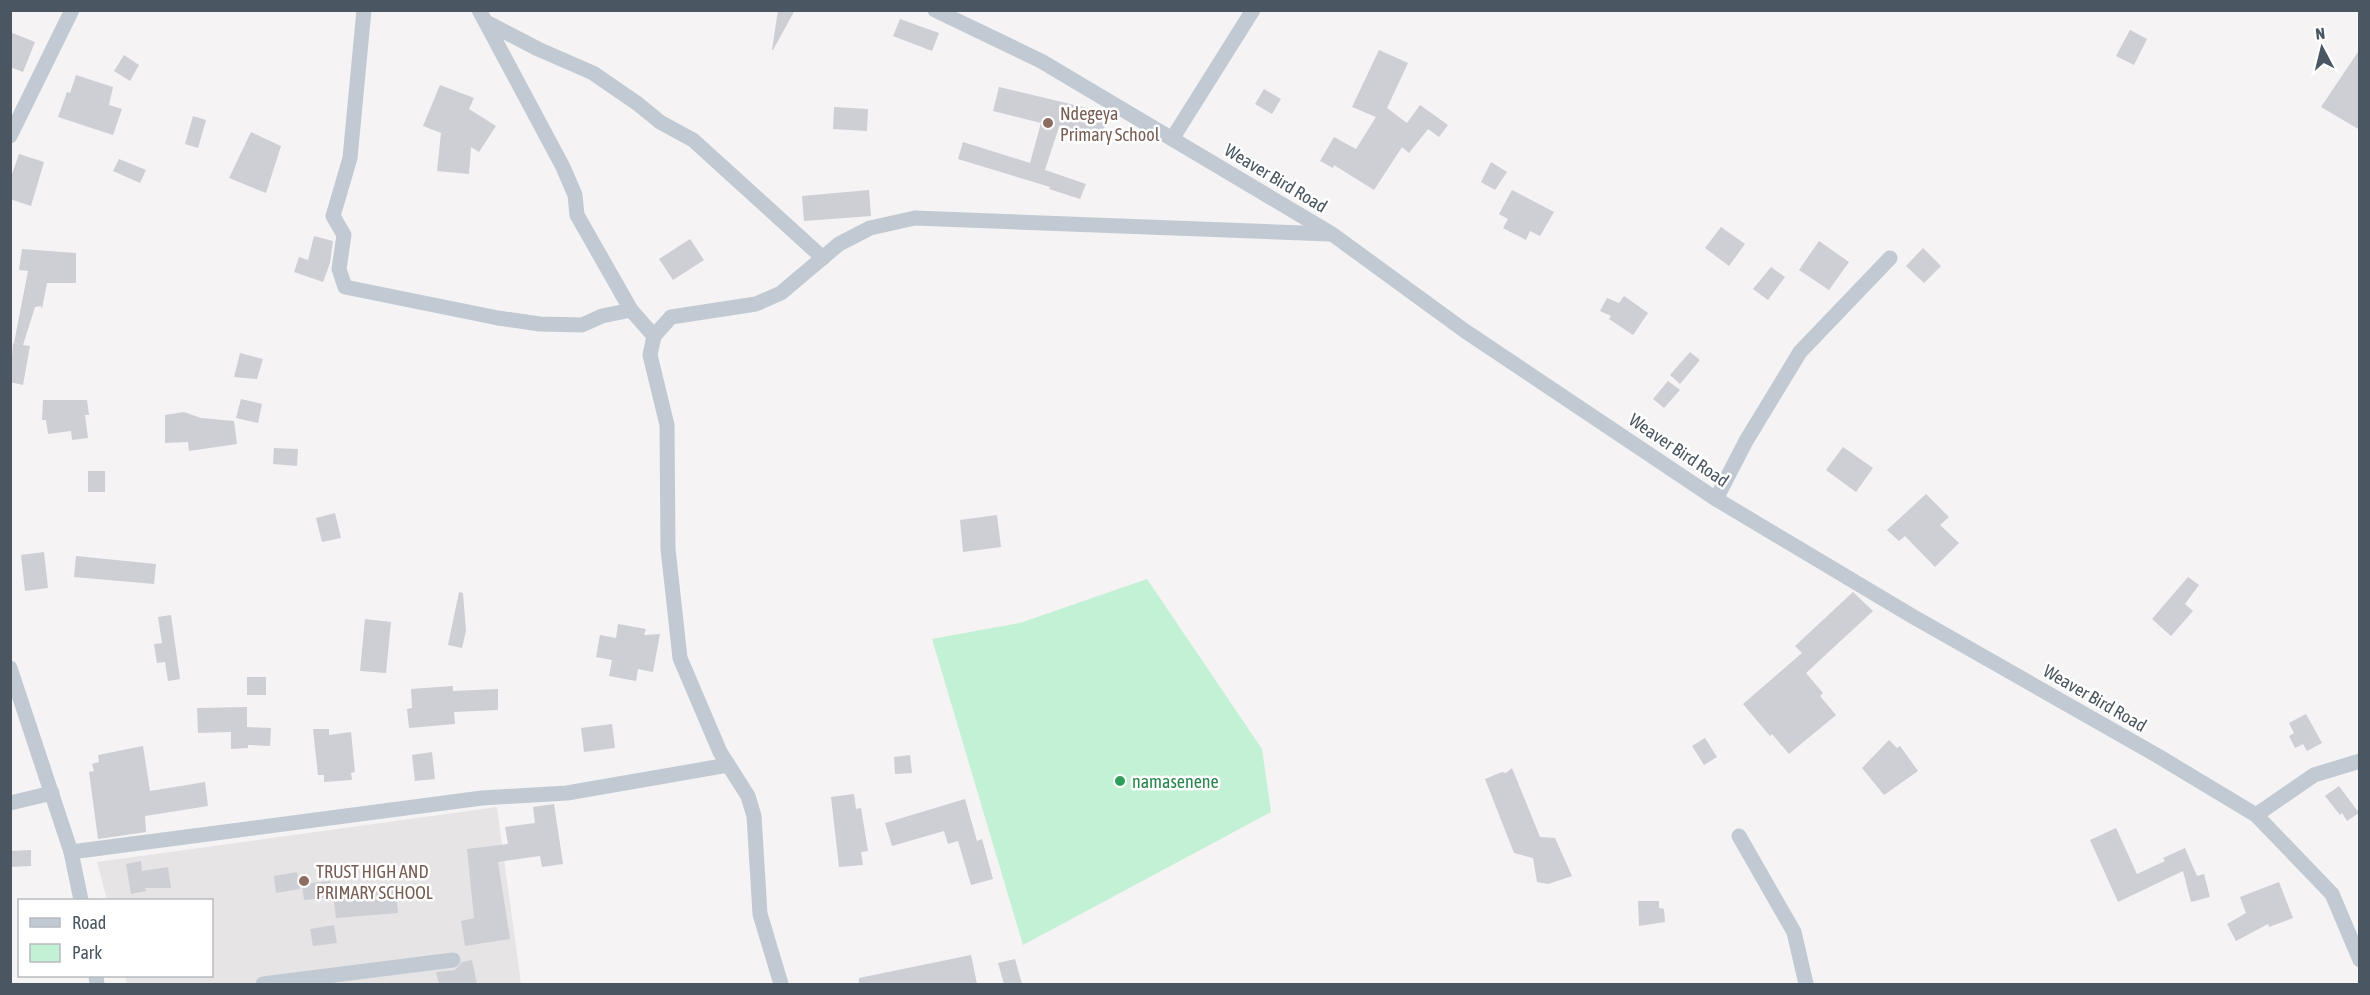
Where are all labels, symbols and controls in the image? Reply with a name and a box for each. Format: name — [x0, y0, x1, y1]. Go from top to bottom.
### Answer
north arrow — [2292, 18, 2352, 78]
text: N — [2314, 24, 2326, 43]
place label: Ndegeya Primary School — [1060, 103, 1160, 145]
marker: Ndegeya Primary School — [1041, 116, 1055, 130]
street label: Weaver Bird Road — [1221, 139, 1331, 217]
street label: Weaver Bird Road — [1625, 409, 1733, 491]
street label: Weaver Bird Road — [2040, 660, 2150, 736]
place label: namasenene — [1132, 771, 1219, 792]
marker: namasenene — [1113, 774, 1127, 788]
place label: TRUST HIGH AND PRIMARY SCHOOL — [316, 861, 433, 903]
marker: TRUST HIGH AND PRIMARY SCHOOL — [297, 874, 311, 888]
legend — [18, 899, 213, 977]
text: Road — [72, 912, 106, 933]
text: Park — [72, 942, 102, 963]

